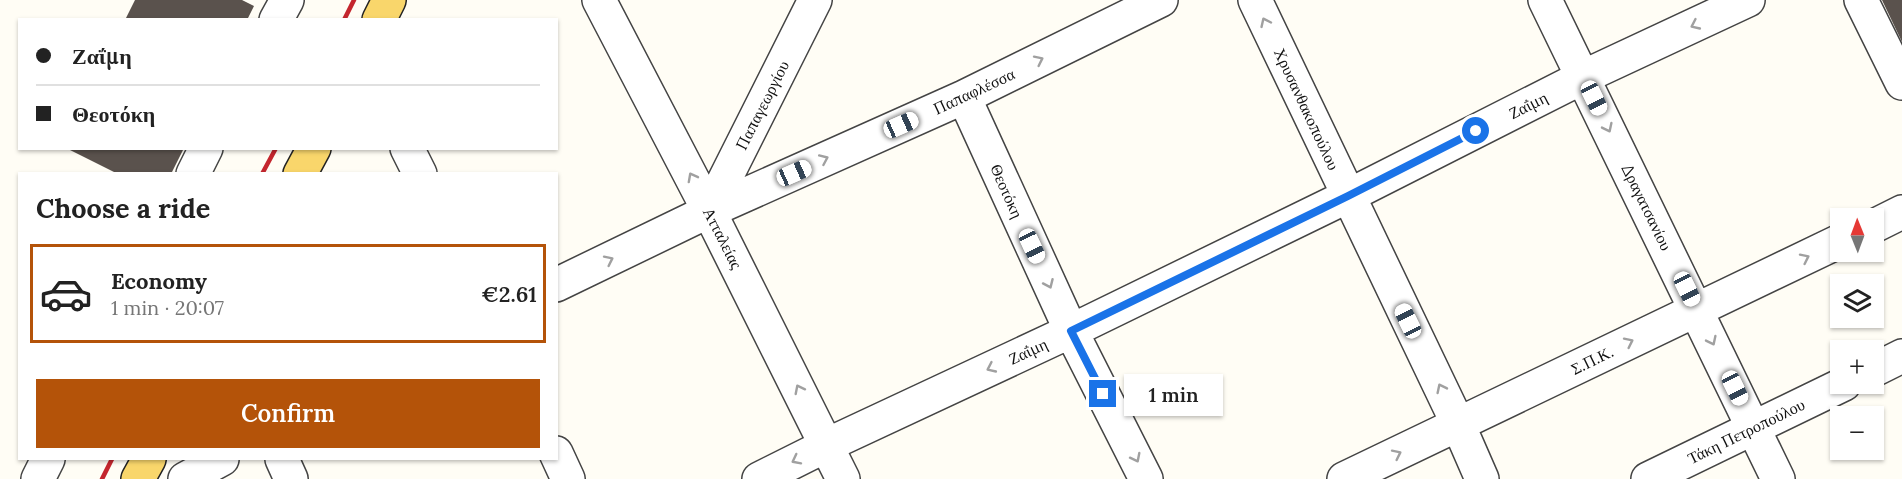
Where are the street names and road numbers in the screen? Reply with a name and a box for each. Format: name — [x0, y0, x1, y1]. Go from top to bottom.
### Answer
street label: Χρυσανθακοπούλου — [1270, 45, 1344, 173]
street label: Παπαγεωργίου — [731, 57, 793, 153]
street label: Παπαφλέσσα — [930, 63, 1018, 119]
street label: Ζαΐμη — [1505, 87, 1551, 123]
street label: Δραγατσανίου — [1617, 160, 1677, 254]
street label: Θεοτόκη — [986, 161, 1028, 221]
street label: Ατταλείας — [699, 204, 747, 273]
street label: Ζαΐμη — [1005, 333, 1051, 369]
street label: Σ.Π.Κ. — [1567, 341, 1617, 379]
street label: Τάκη Πετροπούλου — [1684, 394, 1808, 468]

